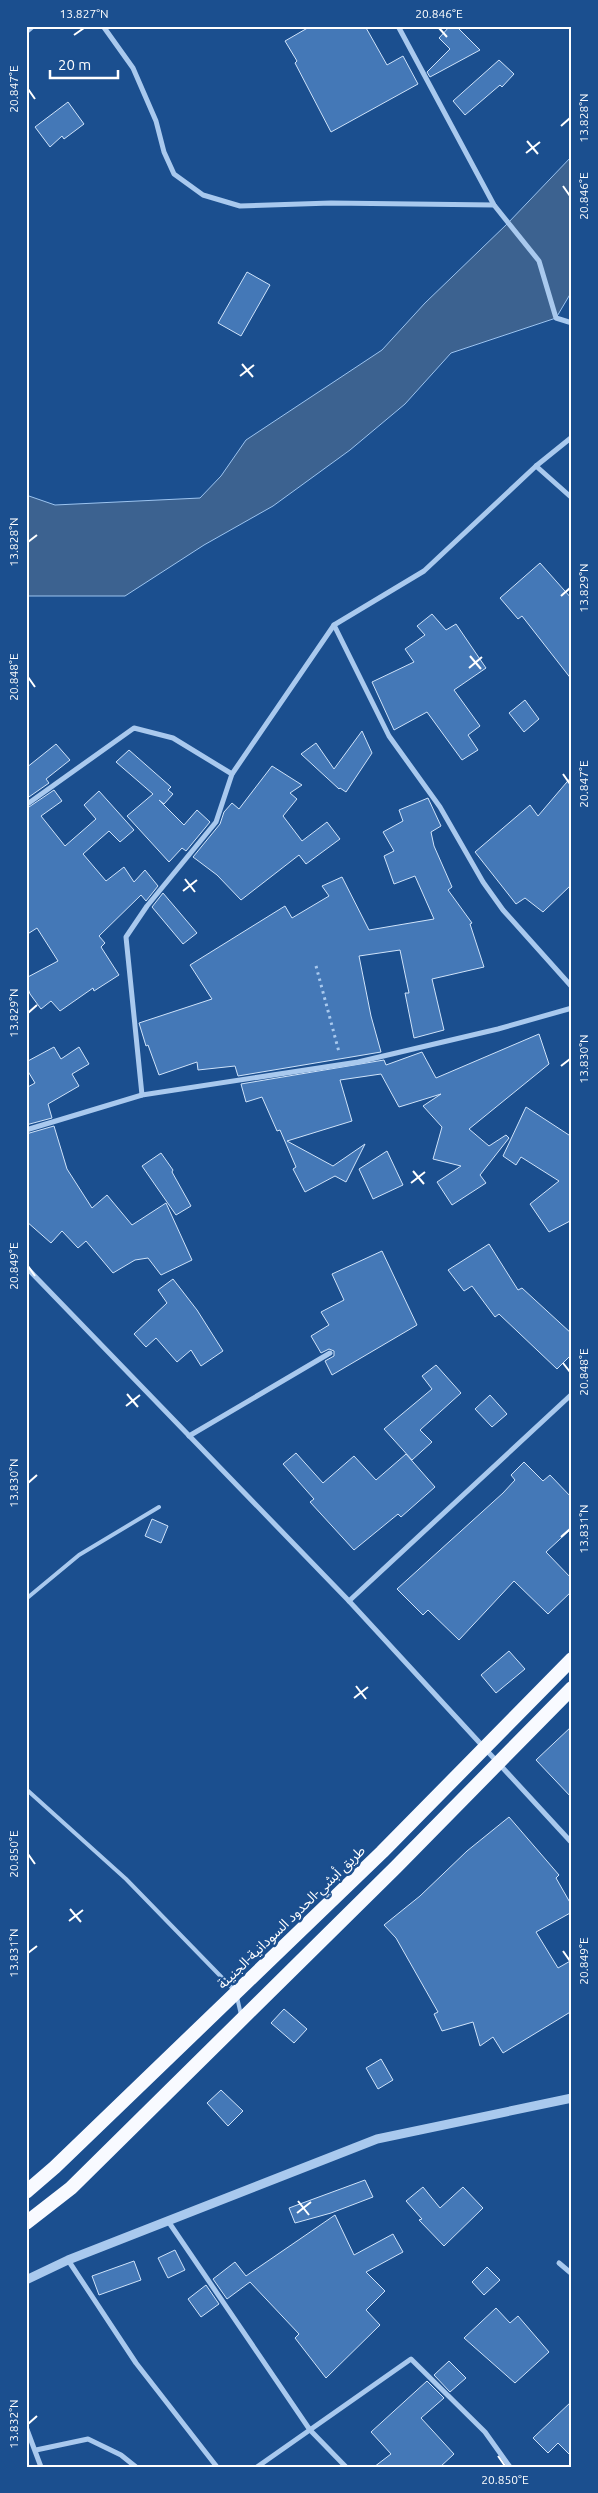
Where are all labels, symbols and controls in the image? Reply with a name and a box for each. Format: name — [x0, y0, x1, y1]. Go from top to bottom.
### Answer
text: 13.827°N — [59, 7, 109, 20]
text: 20.846°E — [415, 7, 463, 20]
scale bar — [50, 48, 118, 80]
text: 20 m — [58, 56, 91, 73]
text: 20.847°E — [7, 65, 20, 113]
text: 13.828°N — [577, 93, 590, 143]
text: 20.846°E — [577, 172, 590, 220]
text: 13.828°N — [7, 517, 20, 567]
text: 13.829°N — [577, 563, 590, 613]
text: 20.848°E — [7, 653, 20, 701]
text: 20.847°E — [577, 760, 590, 808]
text: 13.829°N — [7, 988, 20, 1038]
text: 13.830°N — [577, 1034, 590, 1084]
text: 20.849°E — [7, 1242, 20, 1290]
text: 20.848°E — [577, 1348, 590, 1396]
text: 13.830°N — [7, 1458, 20, 1508]
text: 13.831°N — [577, 1504, 590, 1554]
text: 20.850°E — [7, 1830, 20, 1878]
street label: طريق أبشي-الحدود السودانية-الجنينة — [213, 1842, 370, 1994]
text: 13.831°N — [7, 1928, 20, 1978]
text: 20.849°E — [577, 1937, 590, 1985]
text: 13.832°N — [7, 2399, 20, 2449]
text: 20.850°E — [481, 2473, 529, 2486]

